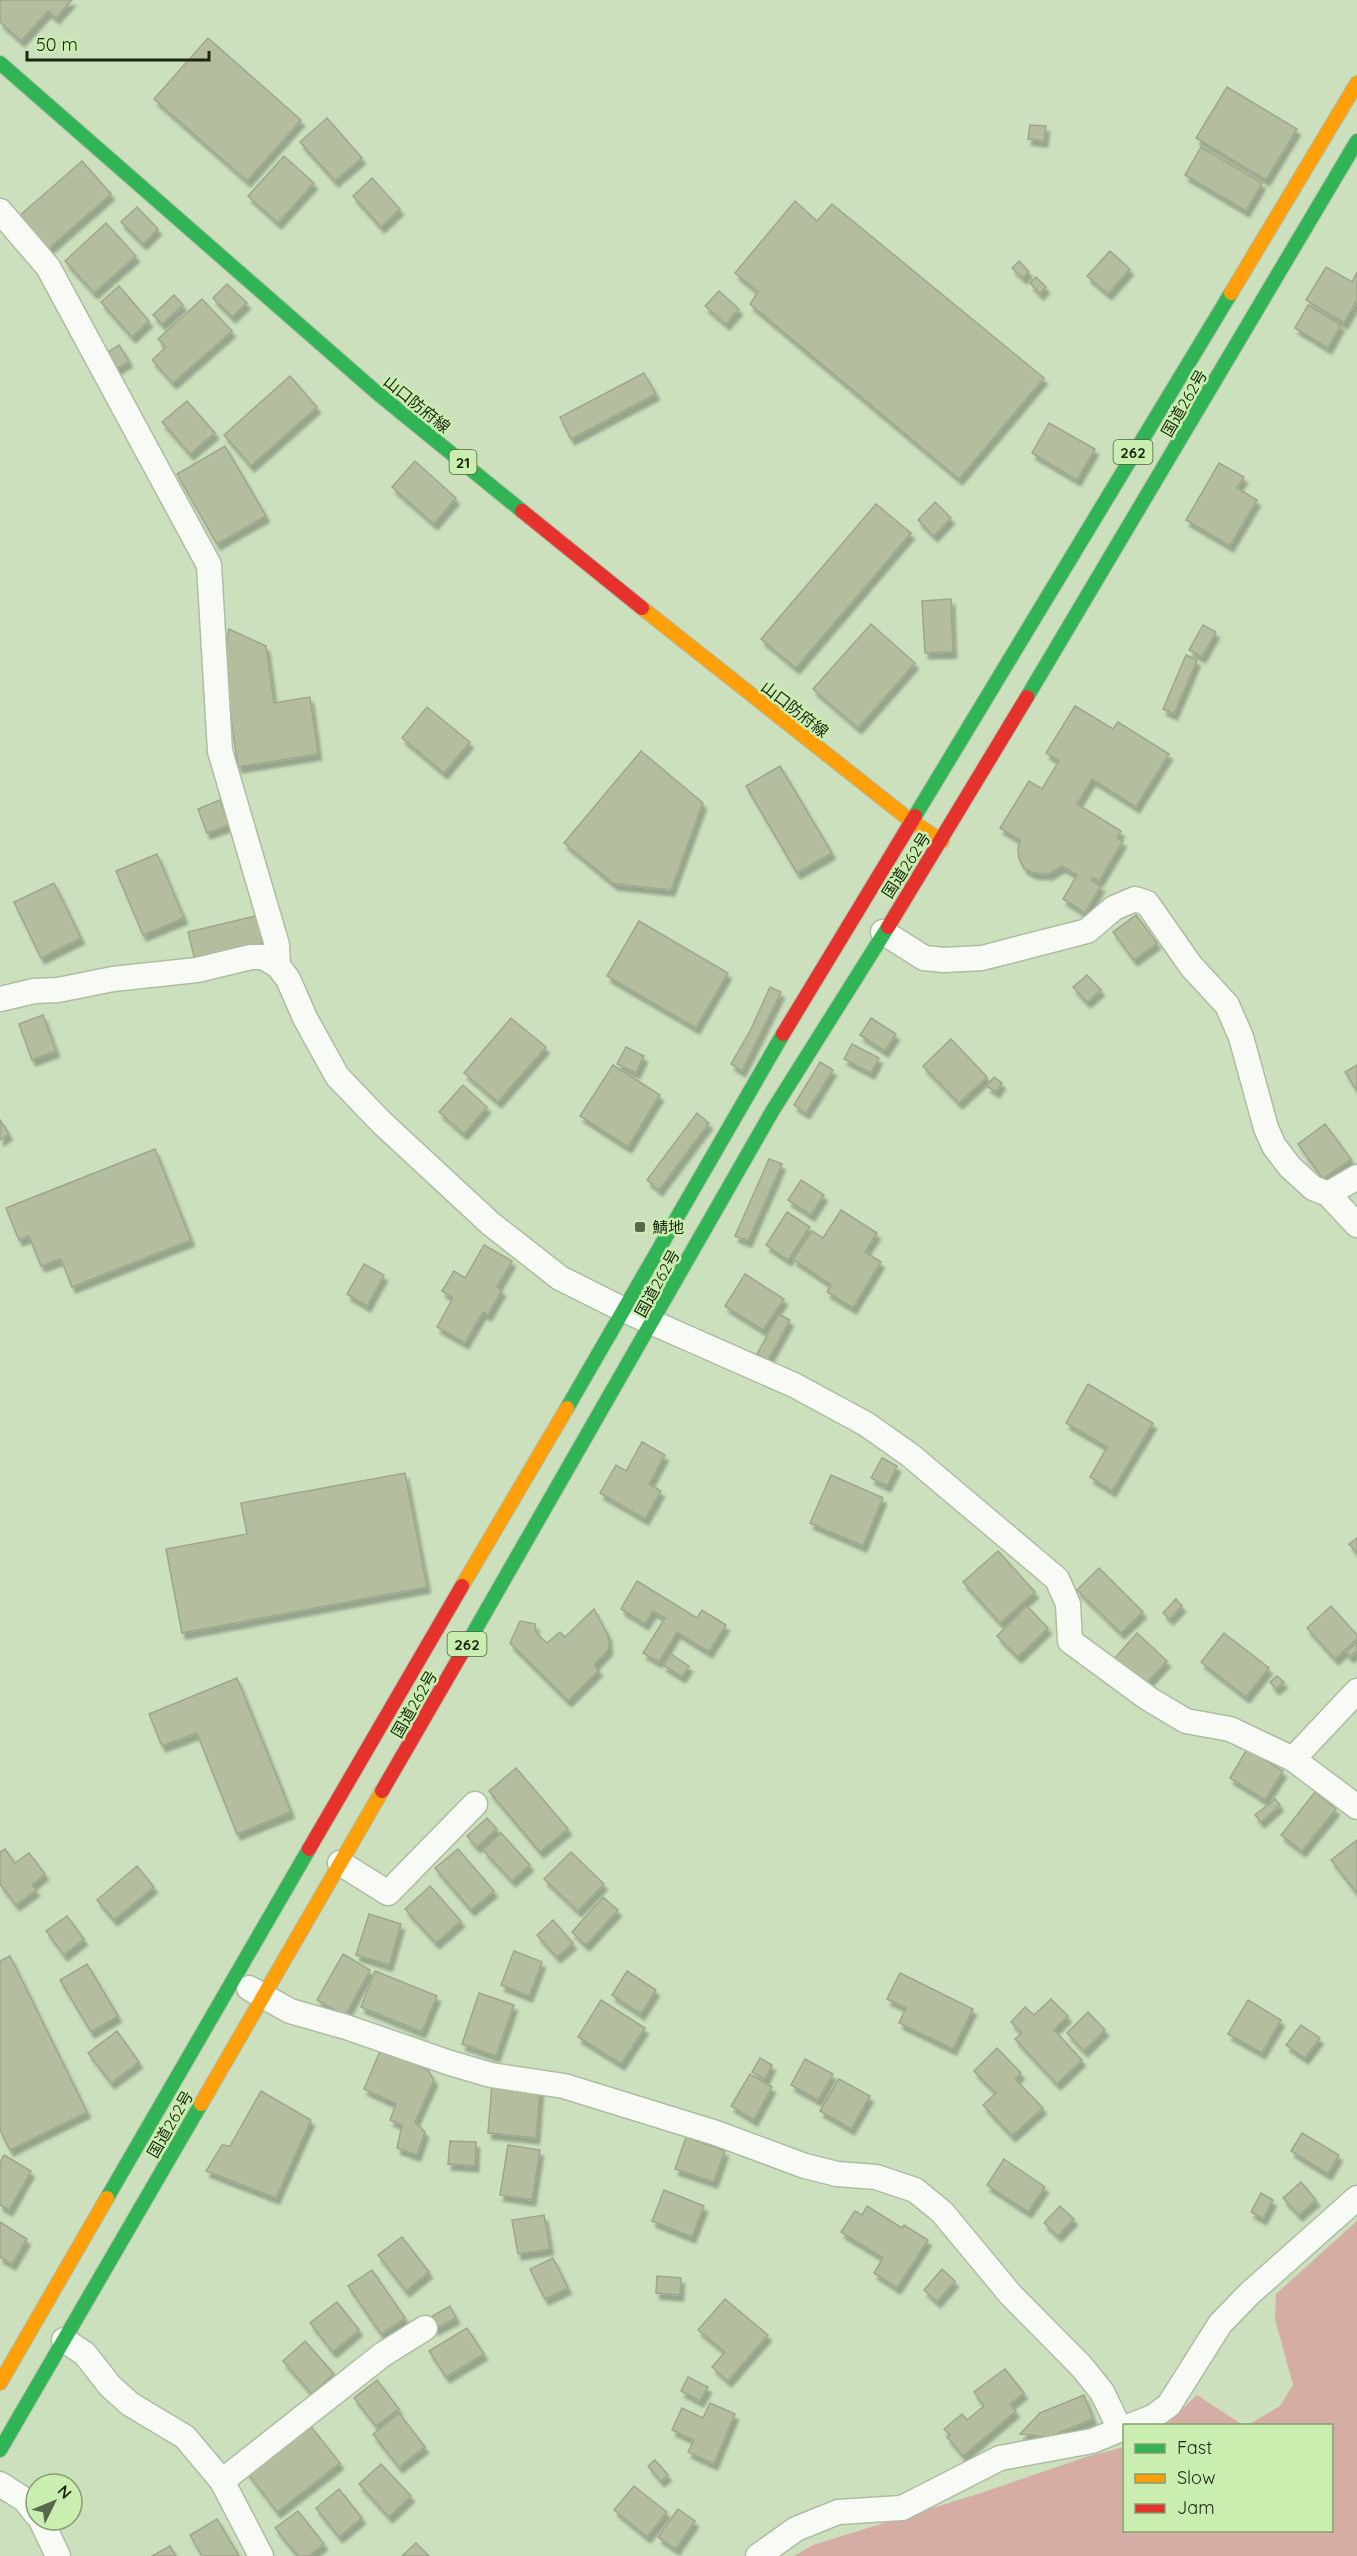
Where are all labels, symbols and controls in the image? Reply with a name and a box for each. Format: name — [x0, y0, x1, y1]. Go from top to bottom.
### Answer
scale bar — [27, 24, 208, 62]
text: 50 m — [36, 33, 78, 56]
street label: 国道262号 — [1157, 366, 1211, 440]
street label: 山口防府線 — [380, 371, 454, 437]
road number: 262 — [1114, 440, 1152, 464]
road number: 21 — [450, 450, 476, 474]
street label: 山口防府線 — [757, 676, 833, 742]
street label: 国道262号 — [877, 828, 935, 902]
place label: 鯖地 — [652, 1217, 684, 1237]
marker: 鯖地 — [633, 1220, 647, 1234]
street label: 国道262号 — [630, 1246, 684, 1320]
road number: 262 — [448, 1632, 486, 1656]
street label: 国道262号 — [387, 1667, 441, 1741]
street label: 国道262号 — [143, 2087, 197, 2161]
legend — [1123, 2424, 1333, 2532]
text: Fast — [1177, 2436, 1212, 2459]
text: Slow — [1177, 2466, 1215, 2489]
north arrow — [24, 2472, 84, 2532]
text: N — [54, 2481, 76, 2503]
text: Jam — [1177, 2496, 1215, 2519]

